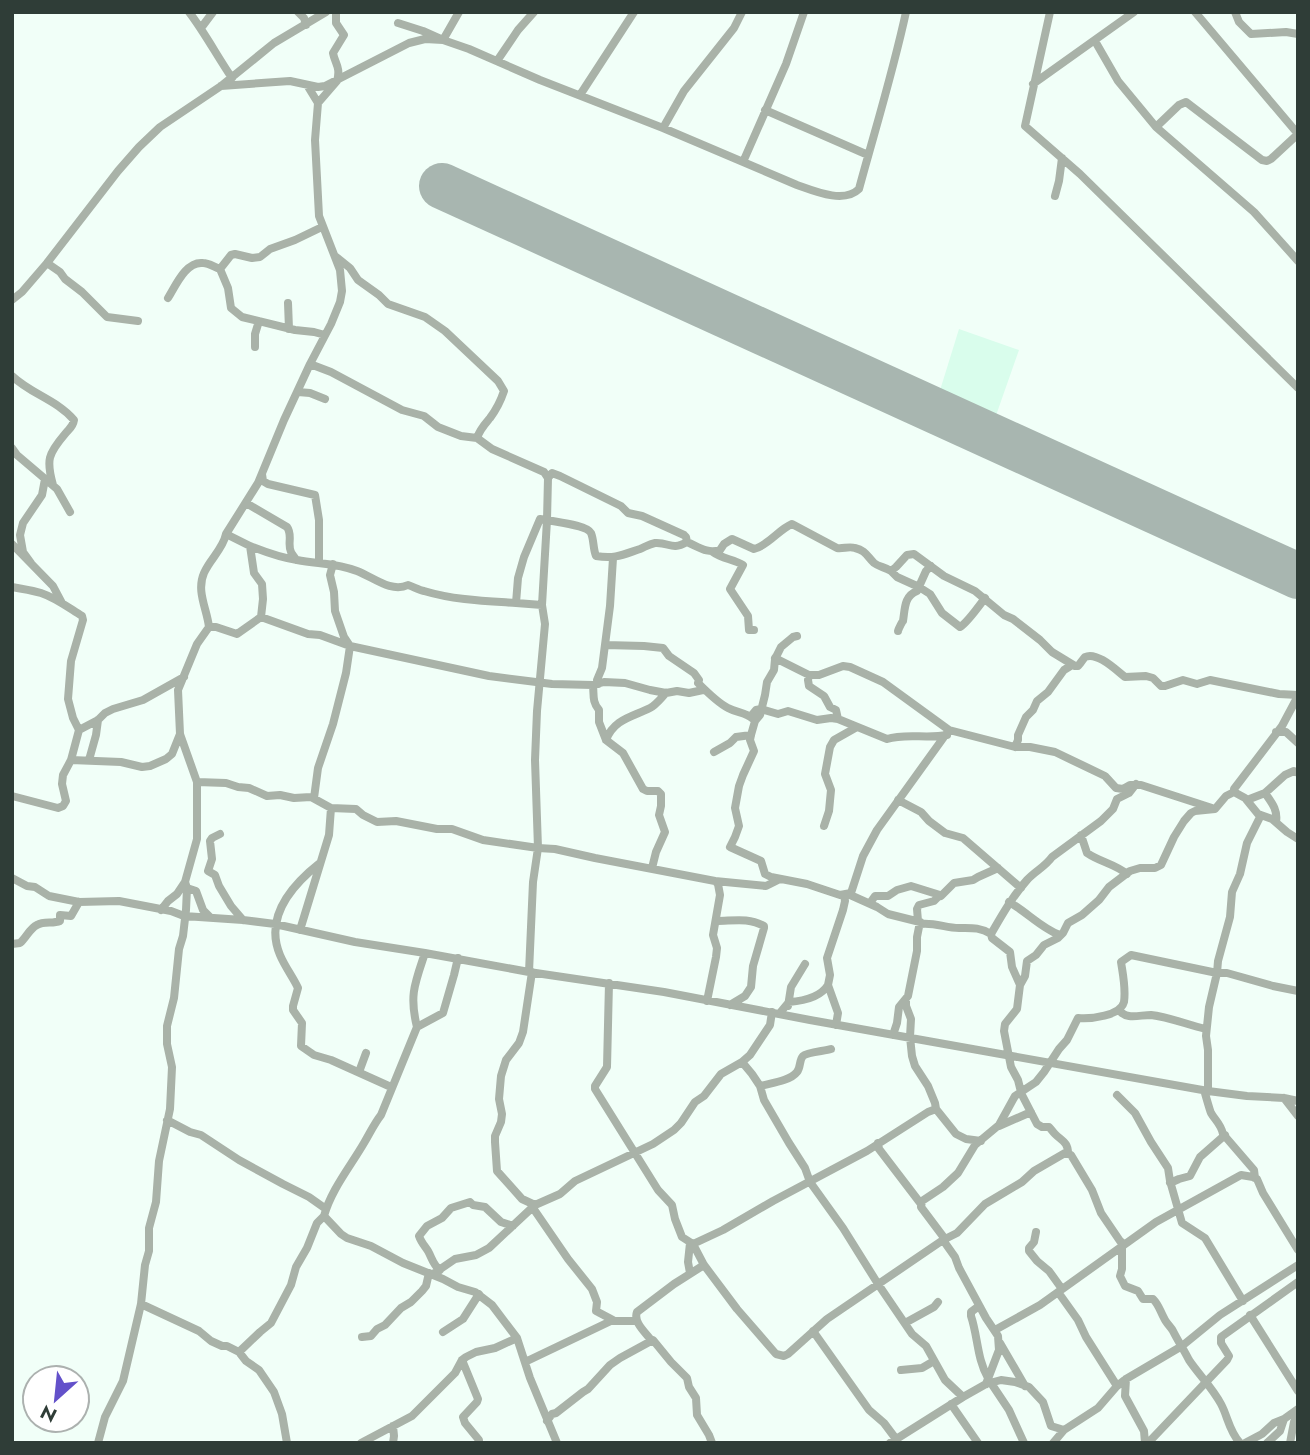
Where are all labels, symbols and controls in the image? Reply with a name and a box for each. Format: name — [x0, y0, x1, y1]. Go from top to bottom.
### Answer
north arrow — [21, 1364, 91, 1434]
text: N — [36, 1398, 61, 1429]

